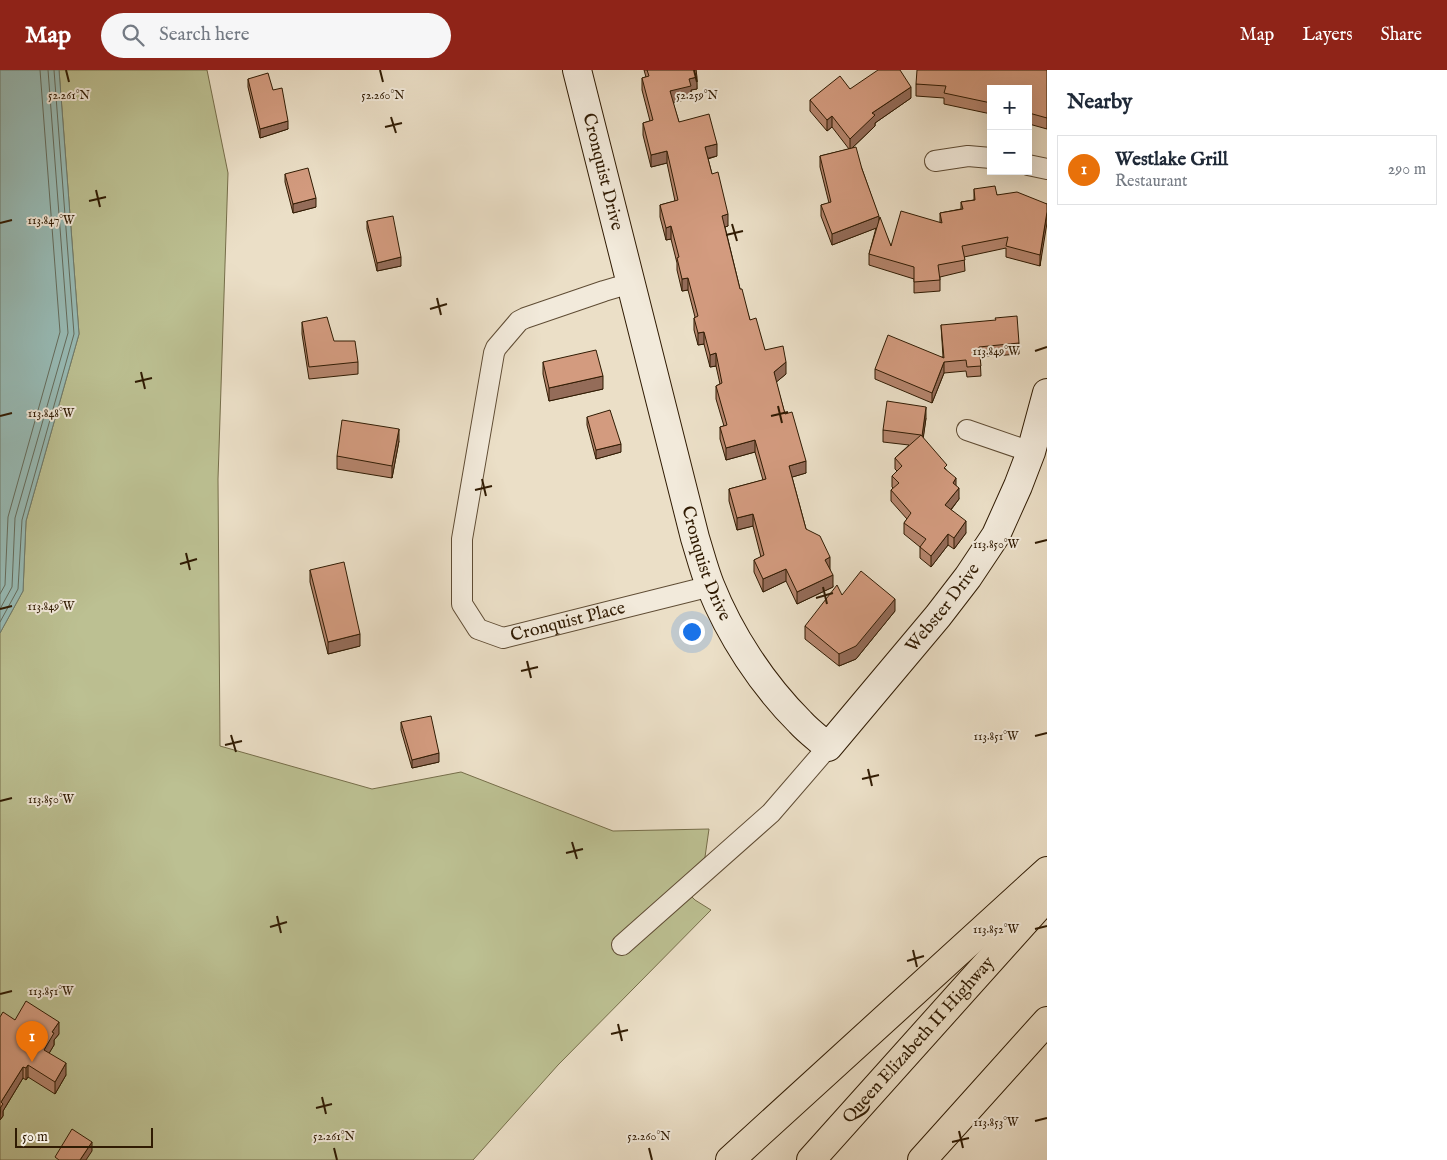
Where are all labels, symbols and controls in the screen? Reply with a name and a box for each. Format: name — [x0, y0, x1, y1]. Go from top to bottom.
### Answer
search box — [101, 13, 451, 58]
text: Map — [25, 20, 71, 51]
icon: search — [119, 21, 147, 49]
text: Search here — [159, 23, 250, 47]
text: Map — [1240, 24, 1274, 47]
text: Layers — [1302, 24, 1353, 47]
text: Share — [1381, 24, 1422, 47]
map controls — [987, 85, 1032, 175]
button: + — [987, 85, 1032, 130]
text: 52.261°N — [48, 88, 91, 103]
text: 52.260°N — [361, 88, 405, 103]
text: 52.259°N — [676, 88, 719, 103]
text: Nearby — [1067, 89, 1132, 116]
street label: Cronquist Drive — [577, 111, 629, 233]
button: − — [987, 130, 1032, 175]
text: Westlake Grill — [1115, 148, 1228, 172]
text: 1 — [1081, 160, 1087, 180]
text: 290 m — [1388, 160, 1426, 180]
text: Restaurant — [1115, 172, 1188, 192]
text: 113.847°W — [27, 213, 75, 228]
text: 113.849°W — [972, 344, 1020, 359]
text: 113.848°W — [28, 406, 75, 421]
street label: Cronquist Drive — [676, 503, 736, 625]
text: 113.850°W — [973, 537, 1020, 552]
street label: Webster Drive — [901, 559, 985, 657]
street label: Cronquist Place — [508, 596, 628, 647]
text: 113.849°W — [27, 599, 75, 614]
your location — [679, 619, 705, 645]
text: 113.851°W — [974, 729, 1019, 744]
text: 113.850°W — [28, 792, 75, 807]
text: 113.852°W — [973, 922, 1019, 937]
street label: Queen Elizabeth II Highway — [837, 952, 1000, 1129]
text: 113.851°W — [29, 984, 74, 999]
pin: 1 — [16, 1021, 48, 1062]
text: 113.853°W — [974, 1115, 1019, 1130]
scale bar — [15, 1125, 152, 1148]
text: 50 m — [22, 1128, 48, 1146]
text: 52.261°N — [313, 1129, 356, 1144]
text: 52.260°N — [627, 1129, 671, 1144]

